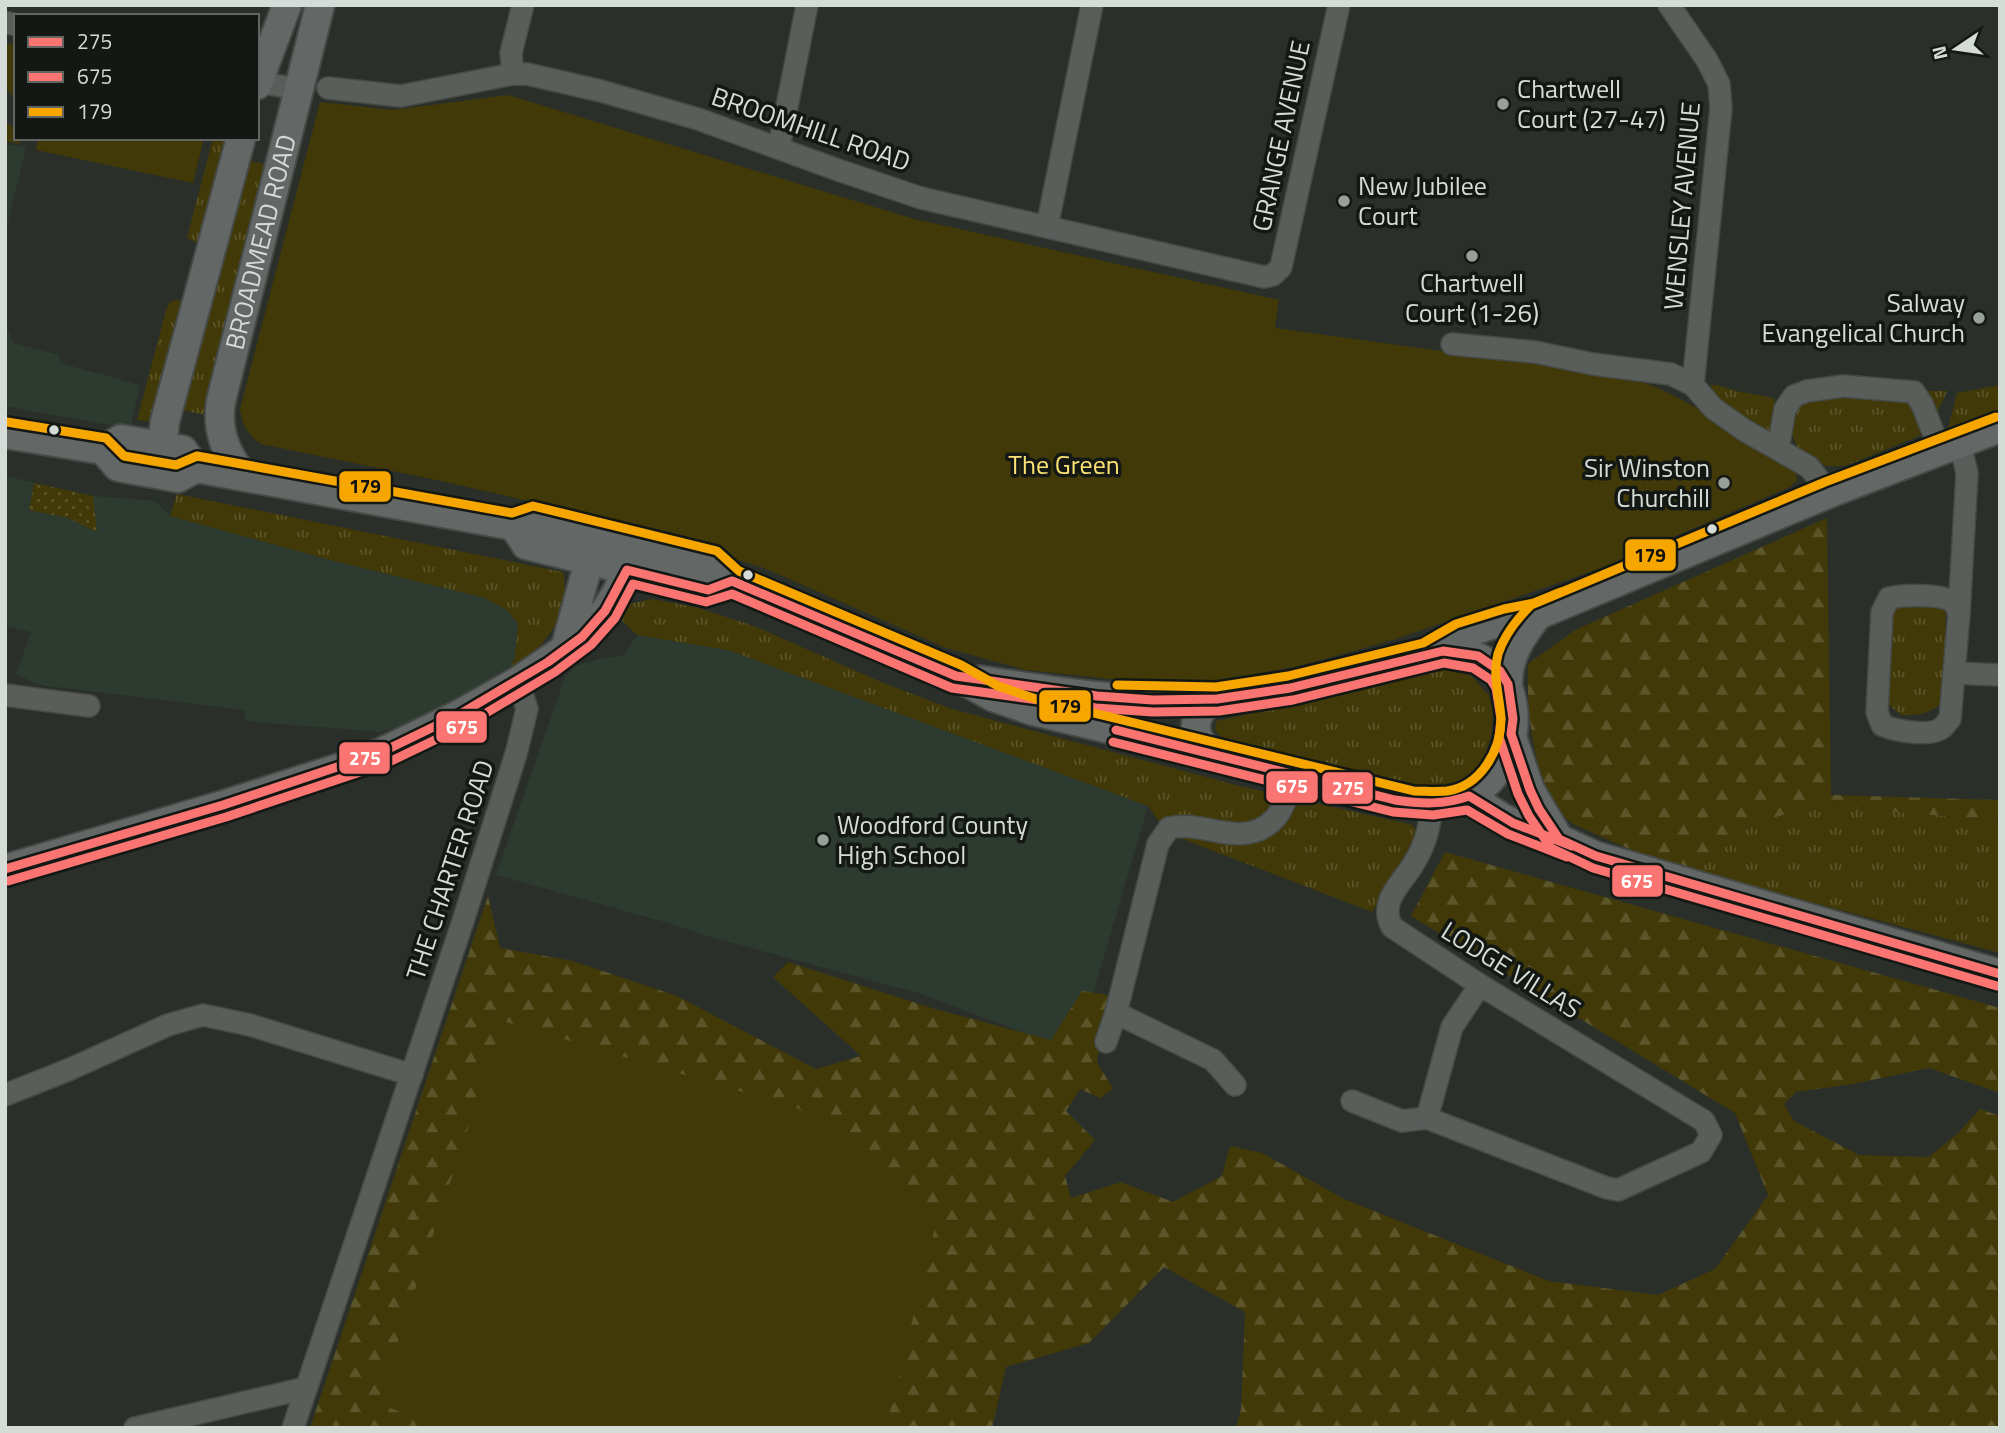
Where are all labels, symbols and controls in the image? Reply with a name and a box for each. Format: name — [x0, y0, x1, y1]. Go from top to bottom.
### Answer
legend — [14, 14, 259, 140]
north arrow — [1921, 14, 1991, 84]
text: 275 — [77, 25, 112, 57]
street label: GRANGE AVENUE — [1241, 37, 1320, 235]
text: N — [1923, 43, 1955, 63]
text: 675 — [77, 60, 112, 92]
place label: Chartwell Court (27-47) — [1517, 69, 1666, 138]
street label: BROOMHILL ROAD — [707, 76, 916, 181]
text: 179 — [77, 95, 112, 127]
marker: Chartwell Court (27-47) — [1495, 96, 1511, 112]
street label: WENSLEY AVENUE — [1653, 100, 1710, 312]
street label: BROADMEAD ROAD — [215, 130, 306, 354]
place label: New Jubilee Court — [1358, 166, 1487, 235]
marker: New Jubilee Court — [1336, 193, 1352, 209]
marker: Chartwell Court (1-26) — [1464, 248, 1480, 264]
place label: Chartwell Court (1-26) — [1405, 263, 1539, 332]
place label: Salway Evangelical Church — [1761, 283, 1965, 352]
marker: Salway Evangelical Church — [1971, 310, 1987, 326]
unlabelled marker — [47, 423, 61, 437]
park label: The Green — [1008, 445, 1120, 484]
place label: Sir Winston Churchill — [1584, 448, 1710, 517]
line badge: 179 — [338, 470, 392, 503]
text: 179 — [349, 471, 381, 500]
marker: Sir Winston Churchill — [1716, 475, 1732, 491]
unlabelled marker — [1705, 522, 1719, 536]
line badge: 179 — [1624, 538, 1677, 572]
text: 179 — [1634, 540, 1666, 569]
unlabelled marker — [741, 568, 755, 582]
line badge: 179 — [1038, 689, 1092, 723]
text: 179 — [1049, 691, 1081, 720]
line badge: 675 — [435, 710, 488, 744]
text: 675 — [446, 712, 478, 741]
line badge: 275 — [338, 741, 391, 775]
text: 275 — [349, 743, 381, 772]
street label: THE CHARTER ROAD — [396, 755, 503, 985]
line badge: 675 — [1265, 770, 1319, 804]
text: 675 — [1276, 771, 1308, 800]
line badge: 275 — [1321, 771, 1374, 805]
text: 275 — [1332, 773, 1364, 802]
place label: Woodford County High School — [837, 805, 1028, 874]
marker: Woodford County High School — [815, 832, 831, 848]
line badge: 675 — [1611, 864, 1664, 898]
text: 675 — [1621, 866, 1653, 895]
street label: LODGE VILLAS — [1434, 911, 1589, 1028]

